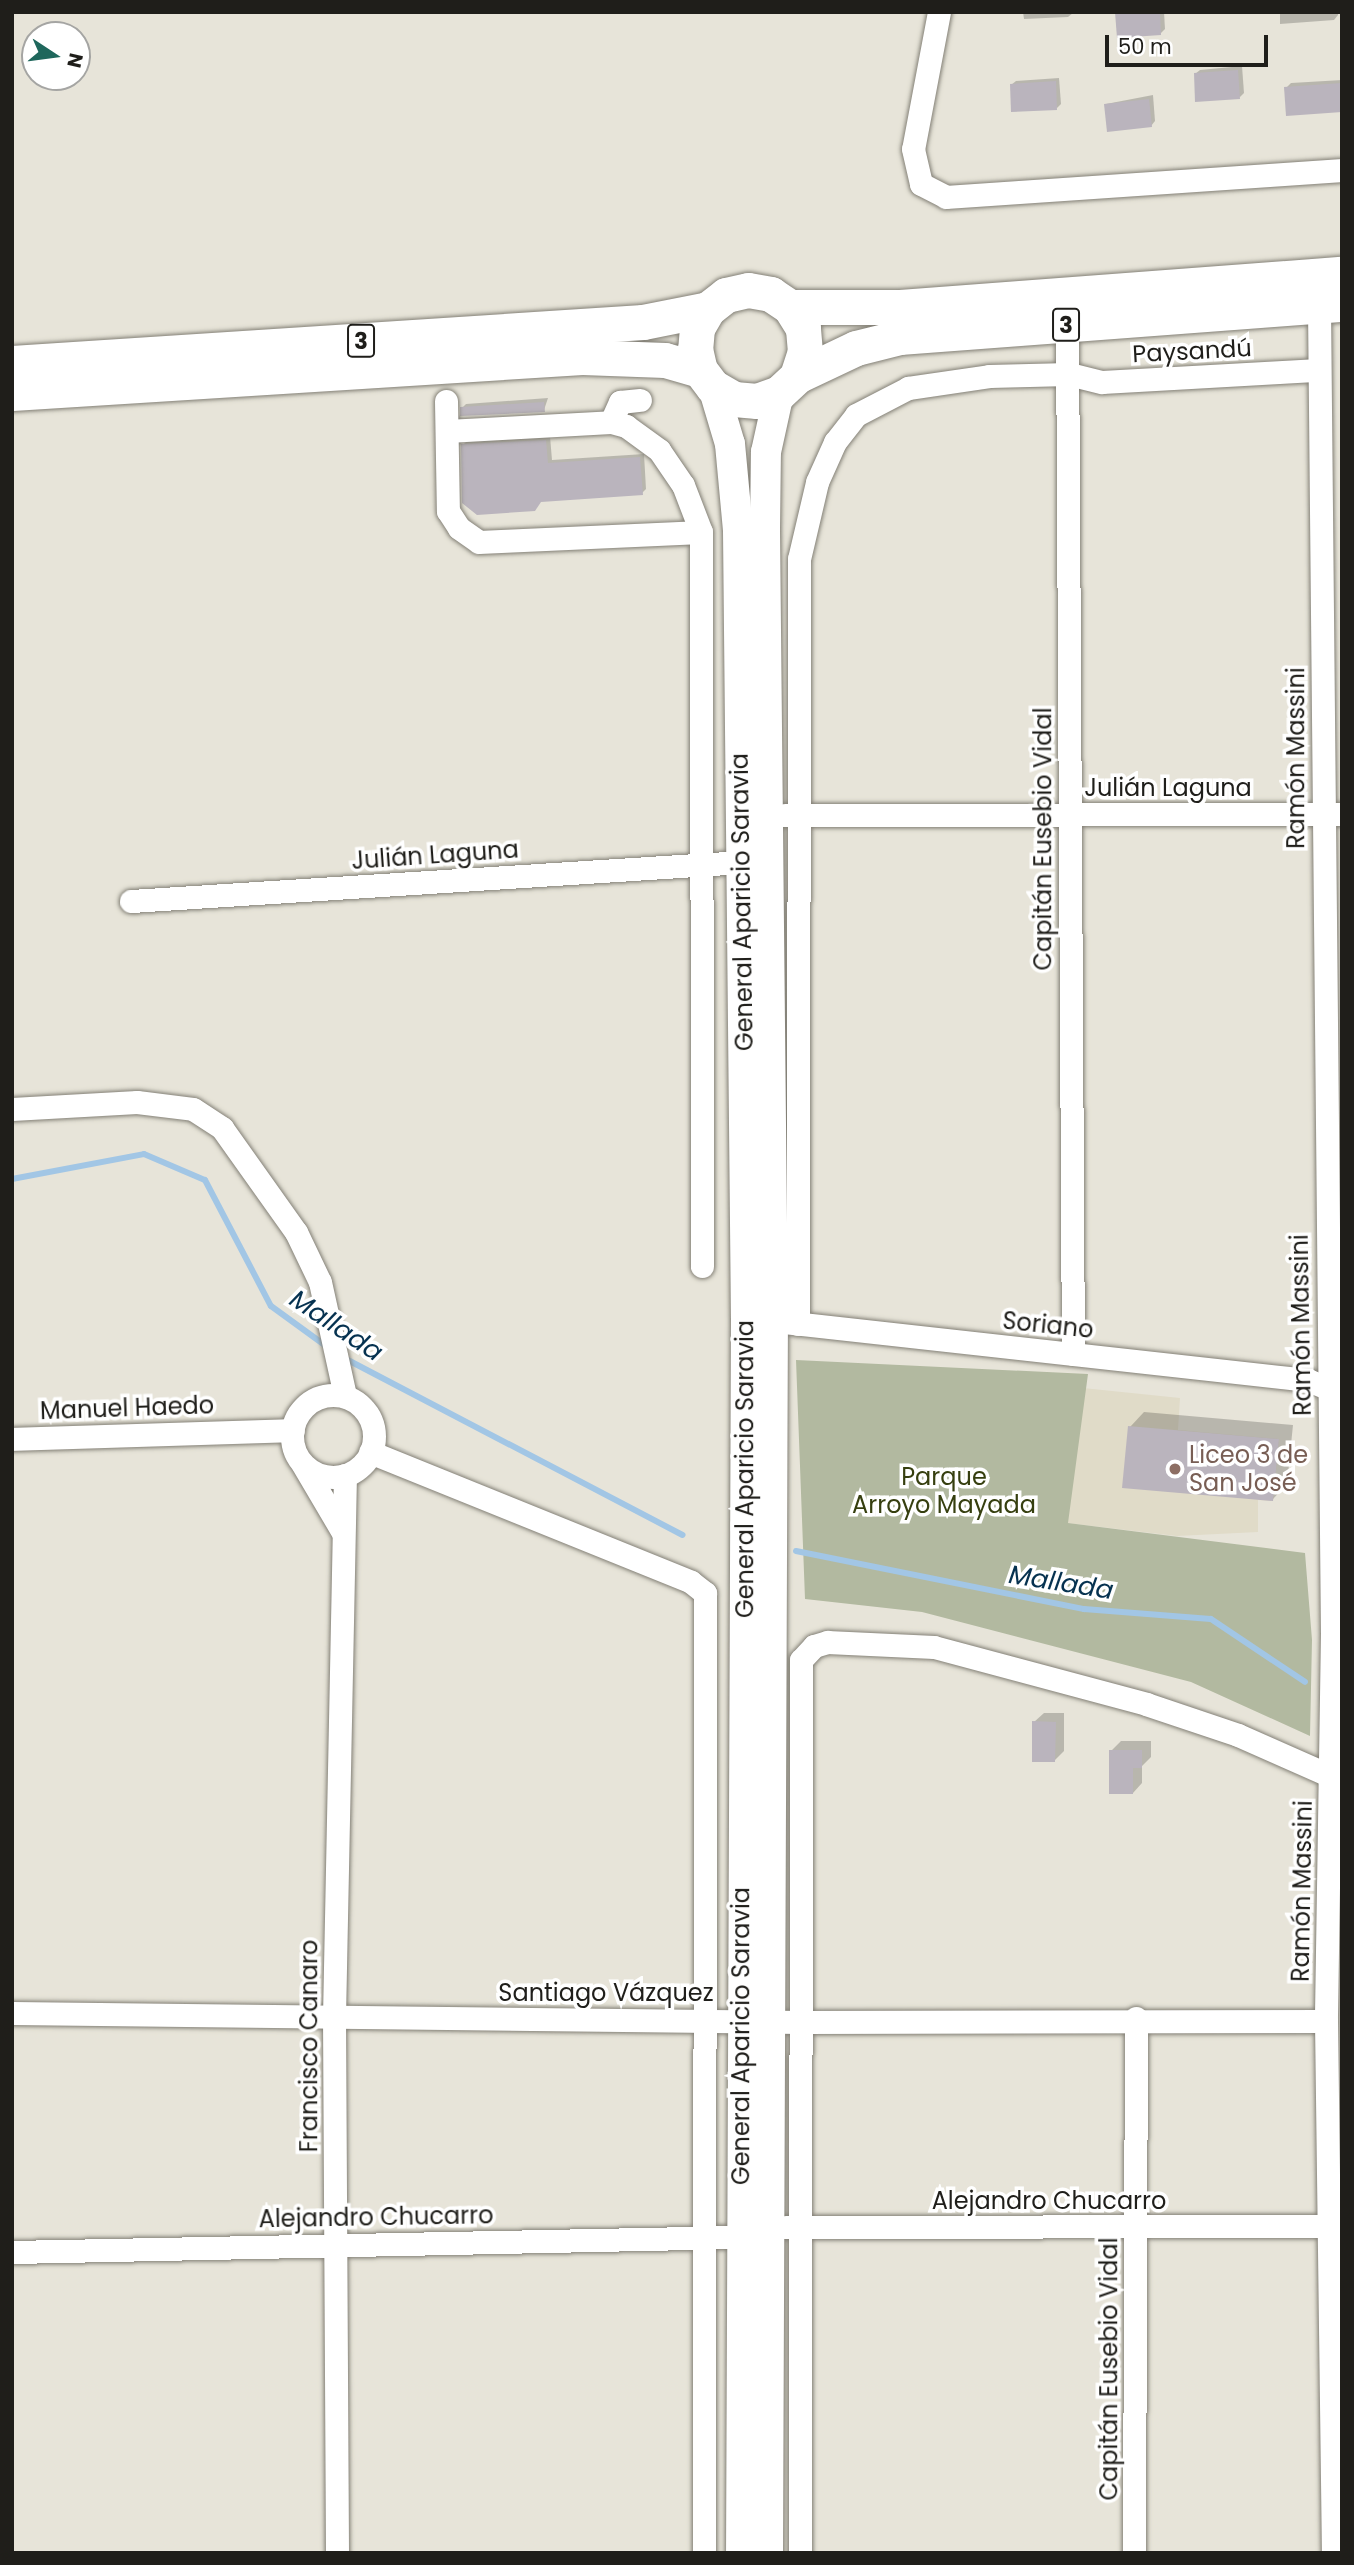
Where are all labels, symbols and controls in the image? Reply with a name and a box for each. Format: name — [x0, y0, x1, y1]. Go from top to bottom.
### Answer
north arrow — [21, 21, 91, 91]
scale bar — [1109, 21, 1272, 65]
text: 50 m — [1118, 32, 1172, 61]
text: N — [60, 50, 90, 70]
road number: 3 — [1052, 306, 1080, 344]
road number: 3 — [347, 322, 375, 360]
street label: Paysandú — [1132, 333, 1252, 369]
street label: Ramón Massini — [1282, 667, 1310, 849]
street label: Capitán Eusebio Vidal — [1029, 707, 1057, 971]
street label: General Aparicio Saravia — [725, 753, 759, 1051]
street label: Julián Laguna — [1084, 774, 1252, 802]
street label: Julián Laguna — [350, 835, 520, 875]
street label: Ramón Massini — [1285, 1234, 1317, 1416]
water label: Mallada — [284, 1284, 388, 1368]
street label: Soriano — [1001, 1306, 1095, 1344]
street label: General Aparicio Saravia — [731, 1320, 759, 1618]
street label: Manuel Haedo — [40, 1391, 214, 1425]
place label: Liceo 3 de San José — [1189, 1441, 1308, 1497]
marker: Liceo 3 de San José — [1167, 1461, 1183, 1477]
park label: Parque Arroyo Mayada — [852, 1463, 1036, 1519]
water label: Mallada — [1006, 1559, 1116, 1607]
street label: Ramón Massini — [1286, 1800, 1318, 1982]
street label: General Aparicio Saravia — [727, 1887, 755, 2185]
street label: Francisco Canaro — [295, 1940, 323, 2152]
street label: Santiago Vázquez — [498, 1979, 714, 2007]
street label: Alejandro Chucarro — [932, 2187, 1166, 2215]
street label: Alejandro Chucarro — [258, 2201, 494, 2233]
street label: Capitán Eusebio Vidal — [1095, 2237, 1123, 2501]

